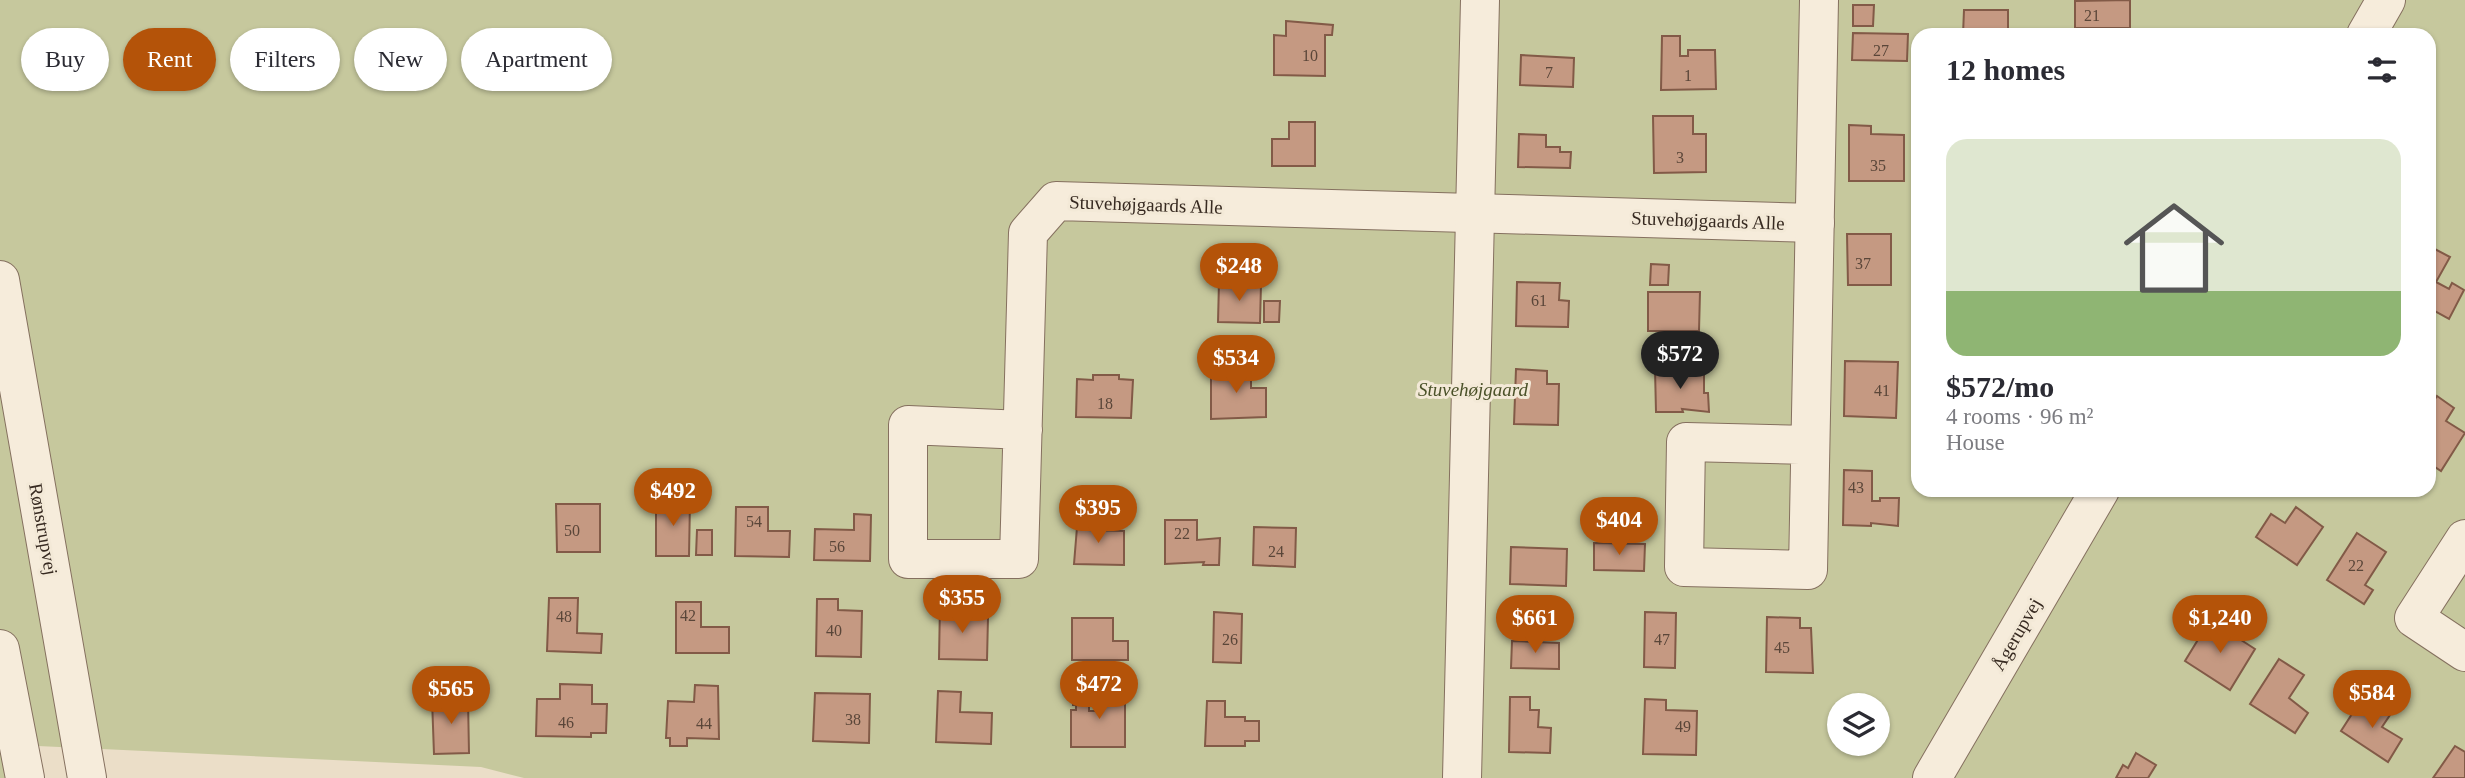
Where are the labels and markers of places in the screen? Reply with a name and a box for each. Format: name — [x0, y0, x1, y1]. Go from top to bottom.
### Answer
pin: $248 — [1198, 244, 1280, 303]
pin: $572 — [1639, 332, 1721, 391]
pin: $534 — [1195, 336, 1277, 395]
pin: $492 — [632, 468, 714, 528]
pin: $395 — [1057, 486, 1139, 545]
pin: $404 — [1578, 498, 1660, 557]
pin: $355 — [921, 576, 1003, 635]
pin: $661 — [1494, 596, 1576, 655]
pin: $1,240 — [2163, 596, 2277, 655]
pin: $472 — [1058, 662, 1140, 721]
pin: $565 — [410, 666, 492, 726]
pin: $584 — [2331, 670, 2413, 730]

